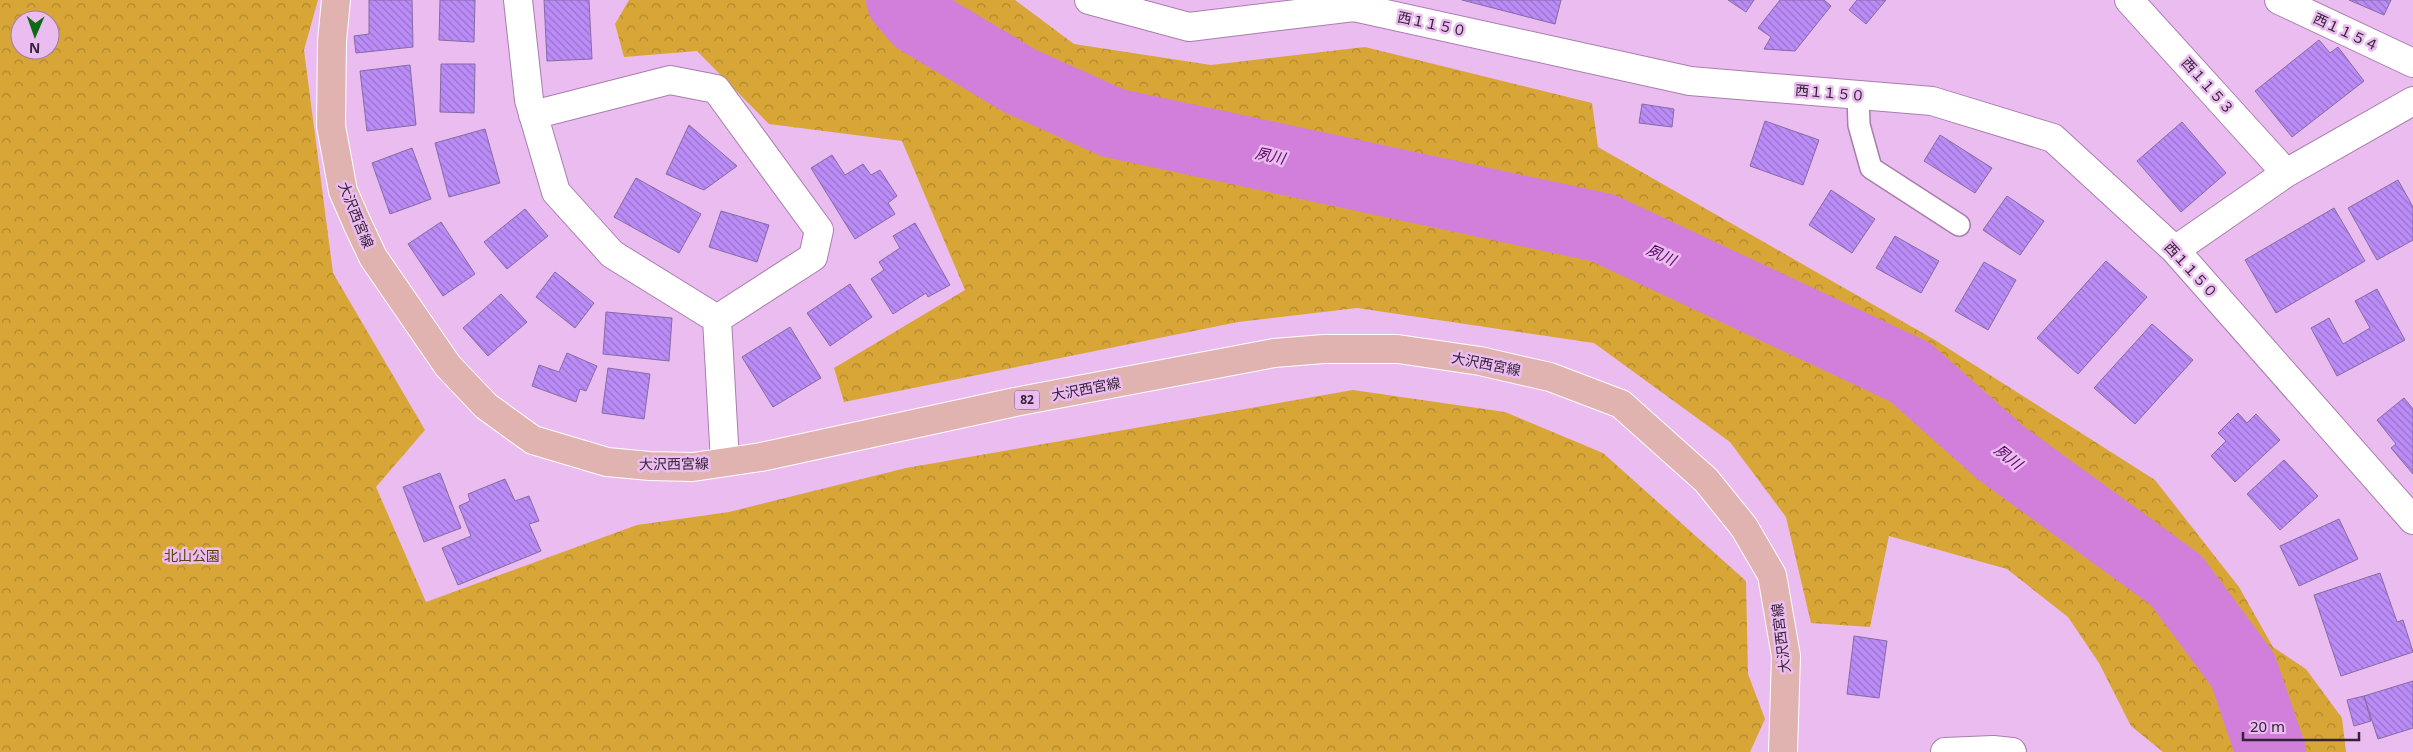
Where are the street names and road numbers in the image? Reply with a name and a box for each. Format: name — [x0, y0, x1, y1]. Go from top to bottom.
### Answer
street label: 西１１５０ — [1396, 7, 1468, 40]
street label: 西１１５４ — [2310, 8, 2382, 55]
street label: 西１１５３ — [2178, 53, 2239, 118]
street label: 西１１５０ — [1794, 80, 1866, 105]
street label: 大沢西宮線 — [335, 179, 378, 251]
street label: 西１１５０ — [2161, 238, 2222, 302]
street label: 大沢西宮線 — [1450, 348, 1522, 380]
street label: 大沢西宮線 — [1050, 373, 1122, 405]
road number: 82 — [1014, 390, 1040, 410]
street label: 大沢西宮線 — [639, 453, 709, 474]
street label: 大沢西宮線 — [1767, 602, 1794, 674]

